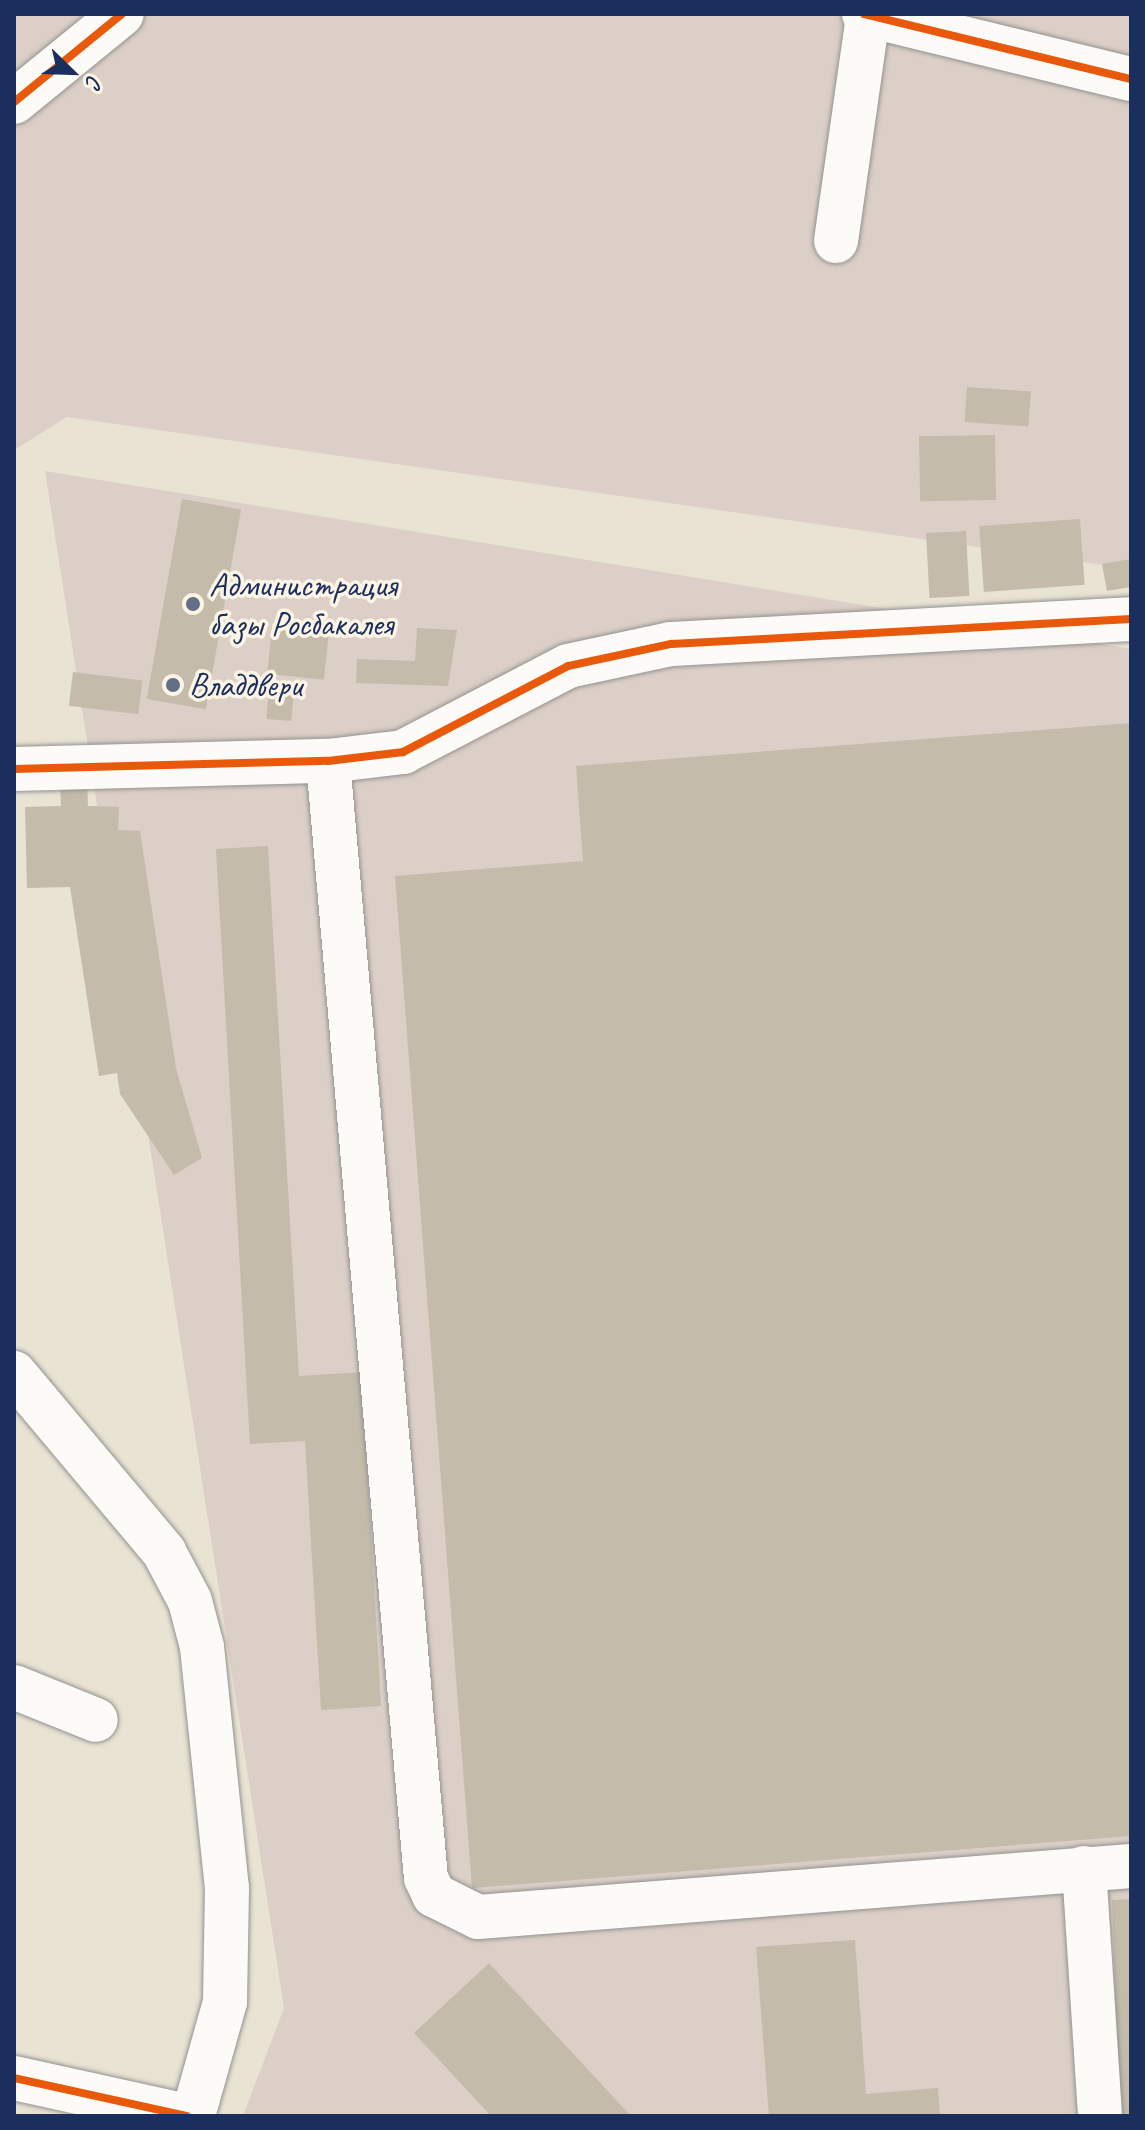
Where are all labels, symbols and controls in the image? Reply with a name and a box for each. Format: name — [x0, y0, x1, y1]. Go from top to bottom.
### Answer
north arrow — [32, 32, 112, 112]
text: С — [79, 71, 109, 92]
place label: Администрация базы Росбакалея — [209, 564, 397, 644]
marker: Администрация базы Росбакалея — [184, 595, 202, 613]
place label: Владдвери — [189, 665, 301, 705]
marker: Владдвери — [164, 676, 182, 694]

